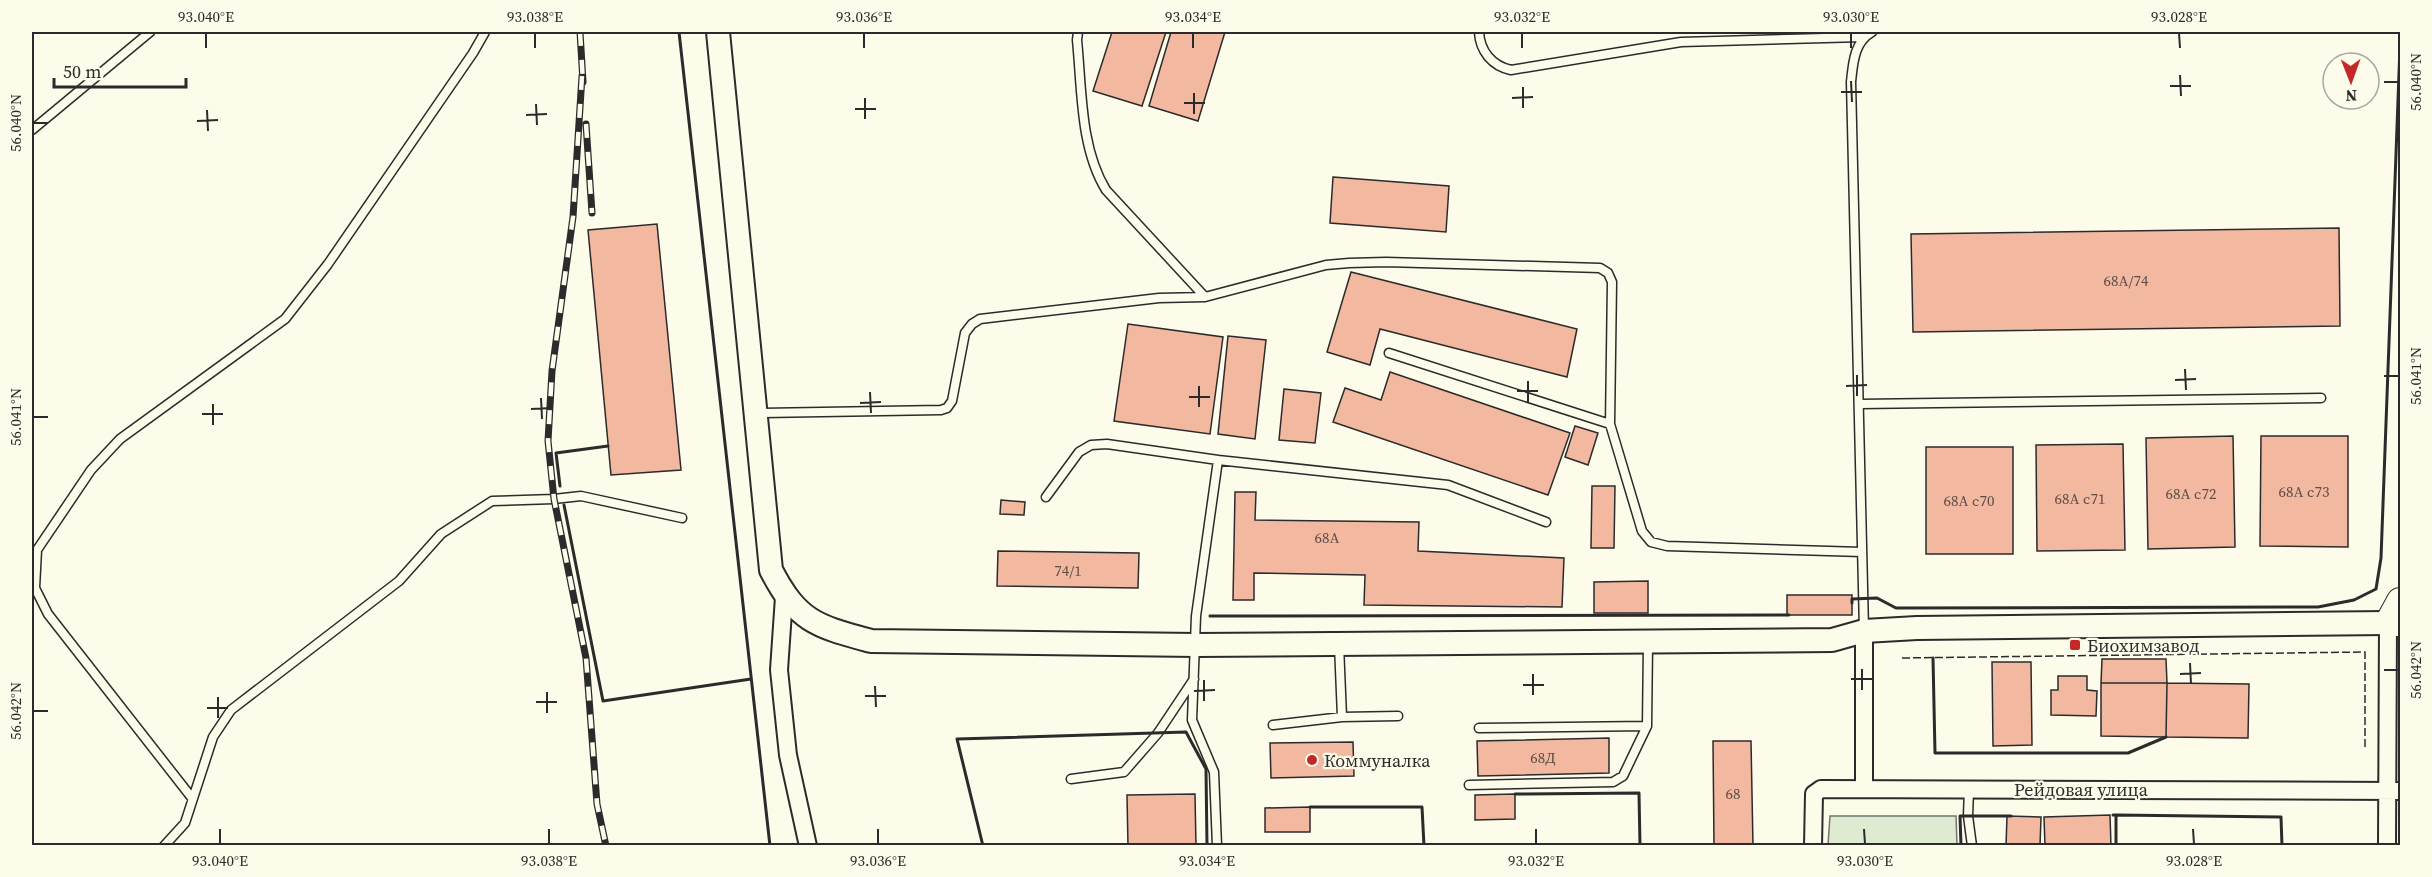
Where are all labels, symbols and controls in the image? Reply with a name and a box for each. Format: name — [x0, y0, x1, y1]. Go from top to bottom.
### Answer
text: 93.040°E — [178, 6, 234, 27]
text: 93.038°E — [507, 6, 563, 27]
text: 93.036°E — [836, 6, 892, 27]
text: 93.034°E — [1165, 6, 1221, 27]
text: 93.032°E — [1494, 6, 1550, 27]
text: 93.030°E — [1823, 6, 1879, 27]
text: 93.028°E — [2151, 6, 2207, 27]
scale bar — [54, 51, 186, 89]
north arrow — [2321, 51, 2381, 111]
text: 56.040°N — [2405, 53, 2426, 111]
text: 50 m — [63, 59, 101, 84]
text: N — [2345, 85, 2357, 107]
text: 56.040°N — [5, 94, 26, 152]
house number: 68А/74 — [2104, 270, 2149, 291]
text: 56.041°N — [2405, 347, 2426, 405]
text: 56.041°N — [5, 388, 26, 446]
house number: 68А с73 — [2279, 481, 2329, 502]
house number: 68А с72 — [2166, 483, 2216, 504]
house number: 68А с71 — [2055, 488, 2105, 509]
house number: 68А с70 — [1944, 490, 1994, 511]
house number: 68А — [1315, 527, 1340, 548]
house number: 74/1 — [1054, 560, 1082, 581]
place label: Биохимзавод — [2087, 633, 2199, 658]
marker: Биохимзавод — [2068, 638, 2082, 652]
text: 56.042°N — [2405, 641, 2426, 699]
text: 56.042°N — [5, 682, 26, 740]
house number: 68Д — [1530, 747, 1556, 768]
place label: Коммуналка — [1324, 748, 1431, 773]
marker: Коммуналка — [1305, 753, 1319, 767]
street label: Рейдовая улица — [2014, 777, 2149, 802]
house number: 68 — [1725, 783, 1741, 804]
text: 93.040°E — [192, 850, 248, 871]
text: 93.038°E — [521, 850, 577, 871]
text: 93.036°E — [850, 850, 906, 871]
text: 93.034°E — [1179, 850, 1235, 871]
text: 93.032°E — [1508, 850, 1564, 871]
text: 93.030°E — [1837, 850, 1893, 871]
text: 93.028°E — [2166, 850, 2222, 871]

